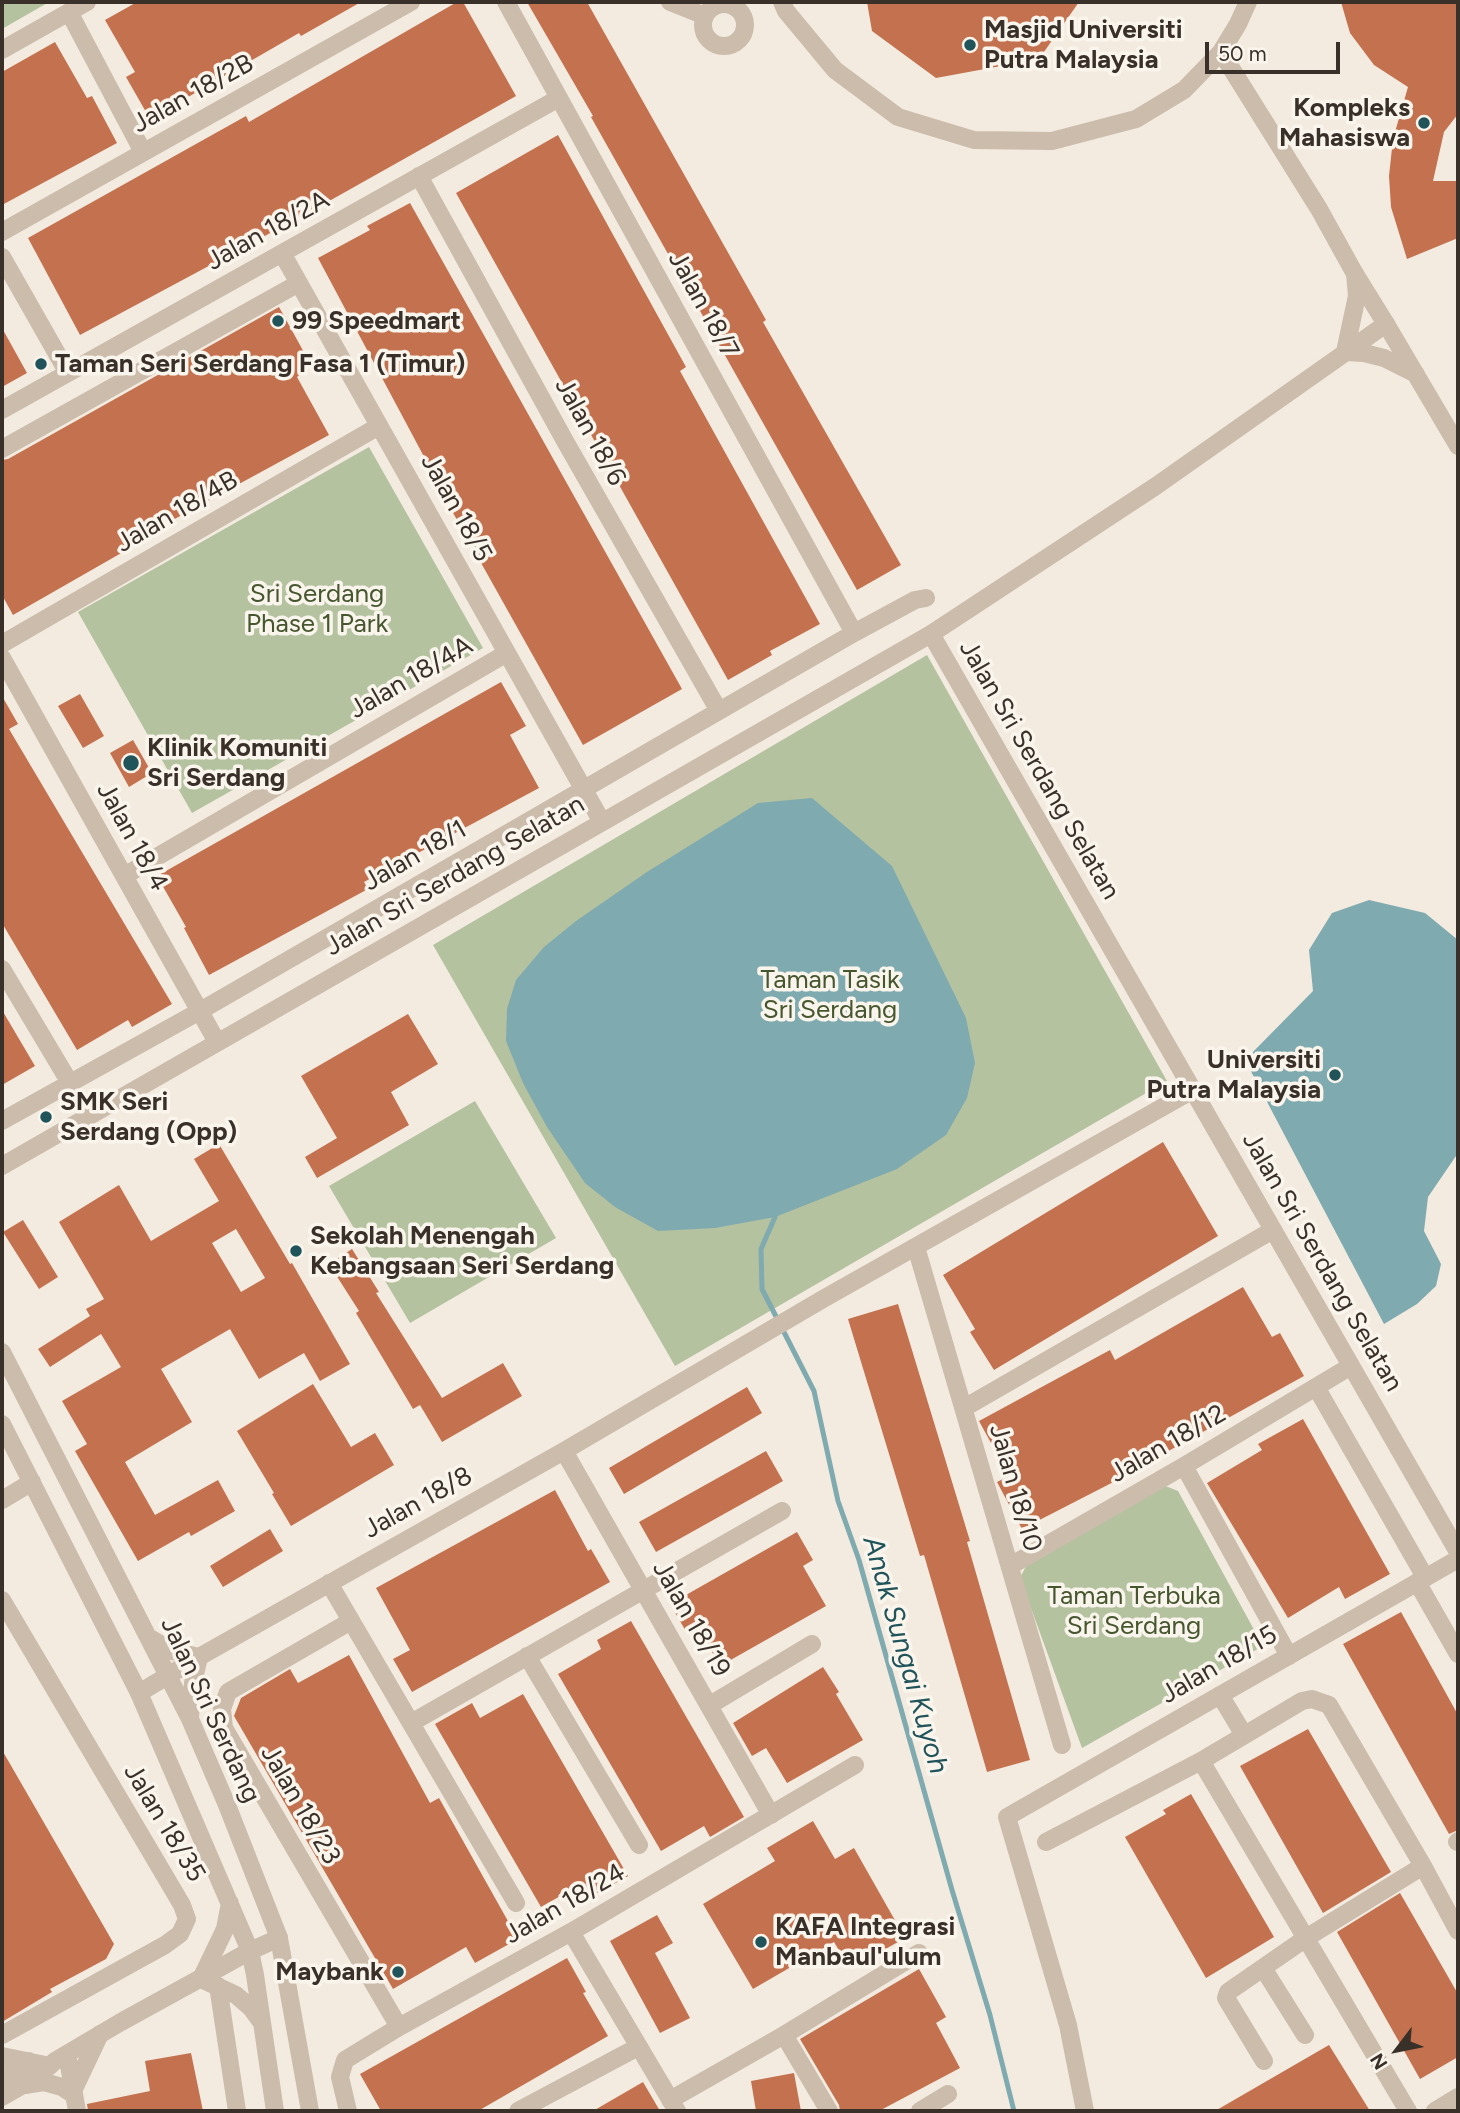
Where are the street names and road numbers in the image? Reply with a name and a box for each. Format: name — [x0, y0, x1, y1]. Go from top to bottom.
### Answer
street label: Jalan 18/2B — [127, 48, 259, 140]
street label: Jalan 18/2A — [201, 185, 335, 277]
street label: Jalan 18/7 — [661, 246, 745, 364]
street label: Jalan 18/6 — [548, 373, 632, 491]
street label: Jalan 18/5 — [414, 449, 498, 567]
street label: Jalan 18/4B — [111, 465, 243, 559]
street label: Jalan 18/4A — [344, 630, 478, 726]
street label: Jalan Sri Serdang Selatan — [952, 635, 1126, 905]
street label: Jalan 18/4 — [89, 777, 175, 897]
street label: Jalan Sri Serdang Selatan — [320, 789, 590, 963]
street label: Jalan 18/1 — [358, 814, 472, 898]
street label: Jalan Sri Serdang Selatan — [1235, 1127, 1409, 1397]
street label: Jalan 18/12 — [1104, 1398, 1232, 1490]
street label: Jalan 18/10 — [982, 1421, 1048, 1555]
street label: Jalan 18/8 — [358, 1460, 478, 1546]
street label: Jalan 18/19 — [645, 1555, 737, 1683]
street label: Jalan Sri Serdang — [153, 1612, 267, 1808]
street label: Jalan 18/15 — [1155, 1619, 1283, 1711]
street label: Jalan 18/23 — [253, 1740, 347, 1870]
street label: Jalan 18/35 — [117, 1758, 211, 1888]
street label: Jalan 18/24 — [499, 1857, 631, 1951]

